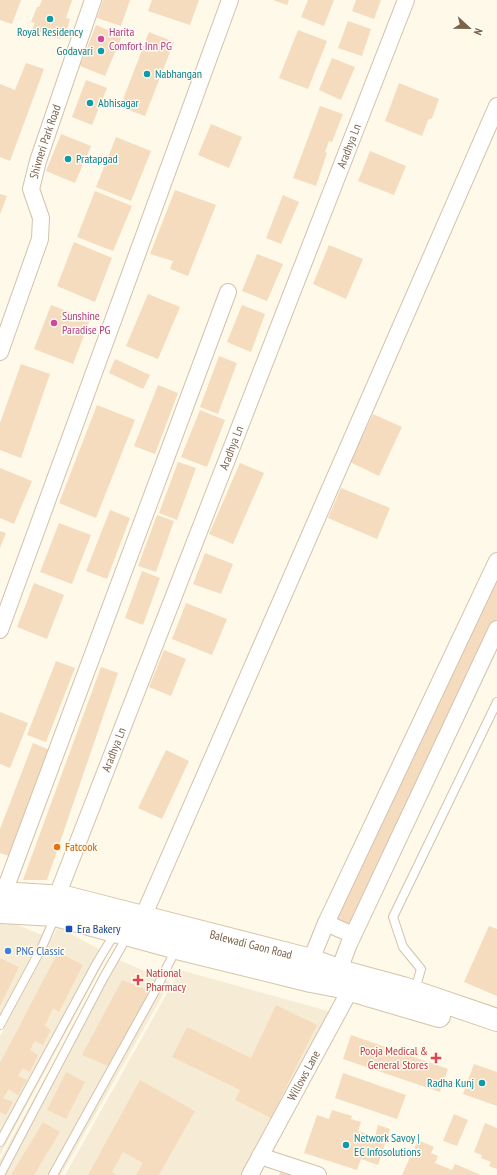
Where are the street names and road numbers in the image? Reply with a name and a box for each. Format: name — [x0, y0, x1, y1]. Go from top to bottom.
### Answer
street label: Shivneri Park Road — [26, 103, 64, 180]
street label: Aradhya Ln — [333, 121, 364, 170]
street label: Aradhya Ln — [216, 423, 246, 472]
street label: Aradhya Ln — [98, 725, 129, 774]
street label: Balewadi Gaon Road — [208, 926, 294, 962]
street label: Willows Lane — [284, 1048, 323, 1103]

